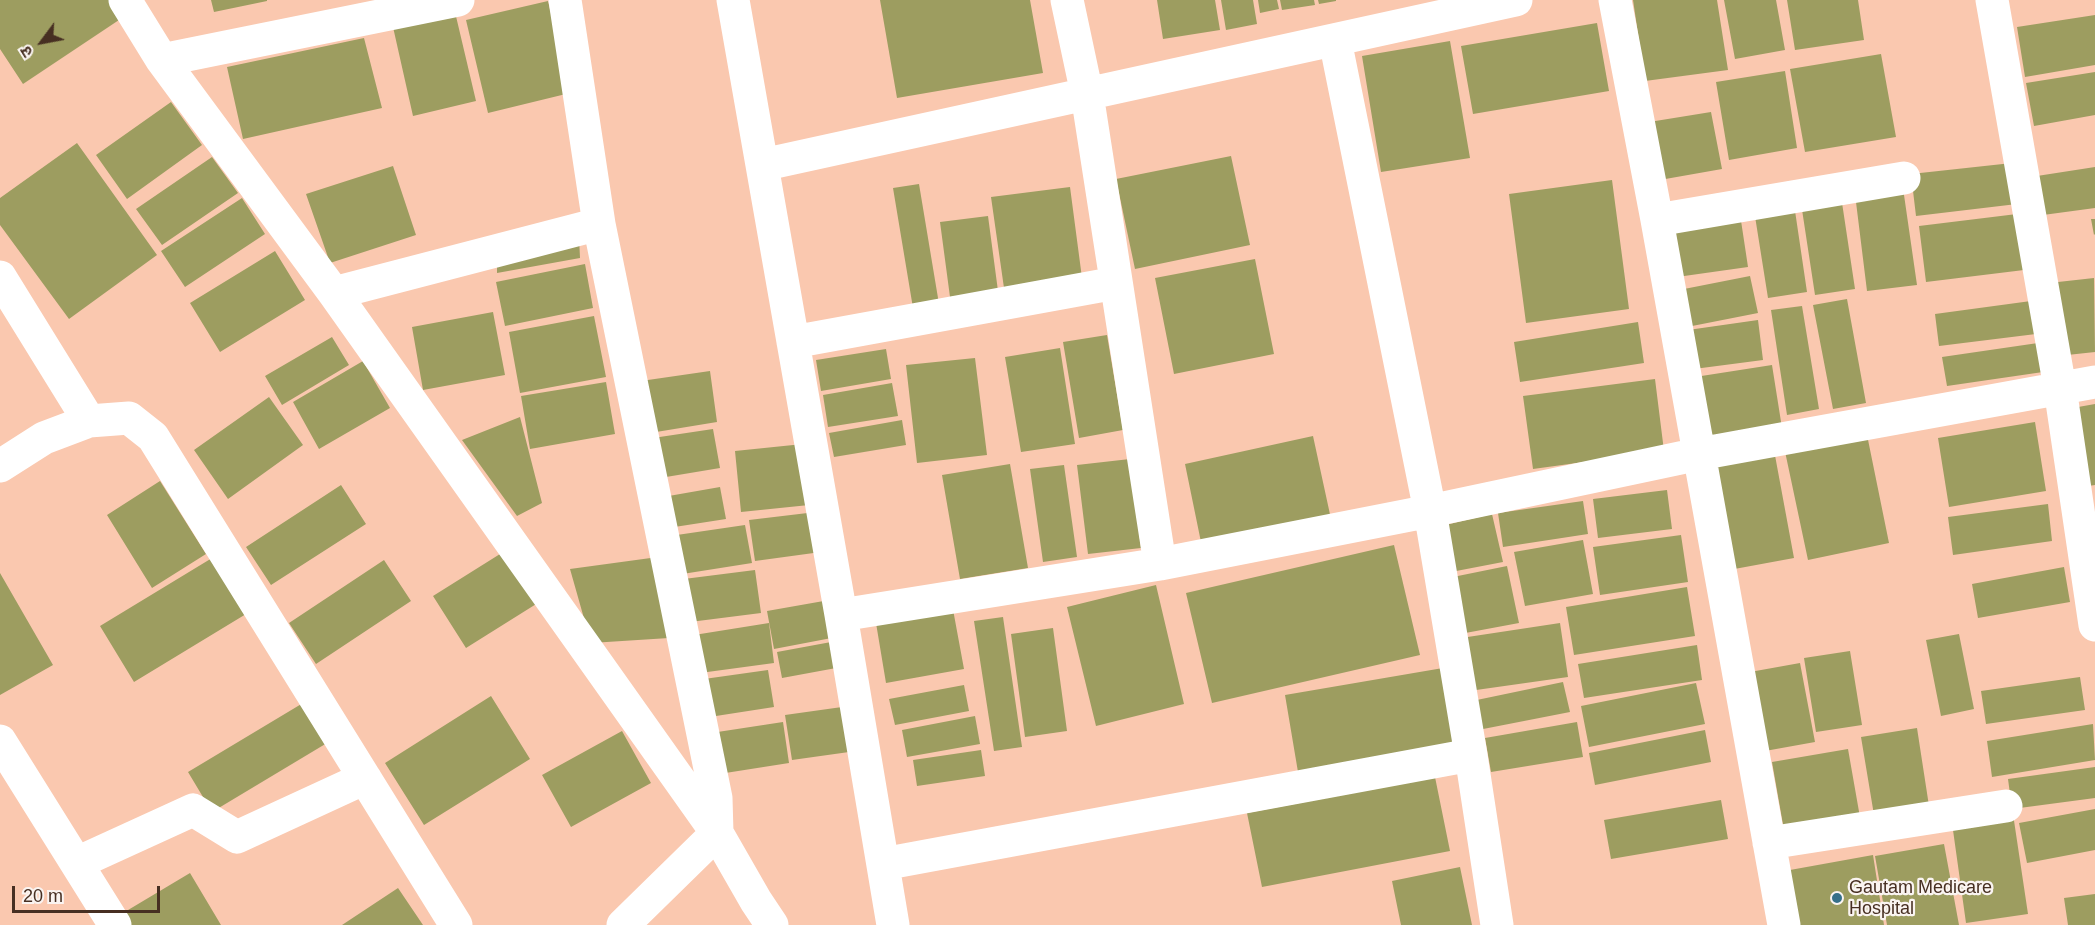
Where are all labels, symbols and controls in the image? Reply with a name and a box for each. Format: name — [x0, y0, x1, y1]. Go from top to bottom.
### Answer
north arrow — [12, 12, 72, 72]
text: उ — [17, 43, 36, 60]
scale bar — [15, 874, 164, 912]
place label: Gautam Medicare Hospital — [1849, 877, 1992, 920]
text: 20 m — [23, 886, 63, 906]
marker: Gautam Medicare Hospital — [1830, 891, 1844, 905]

